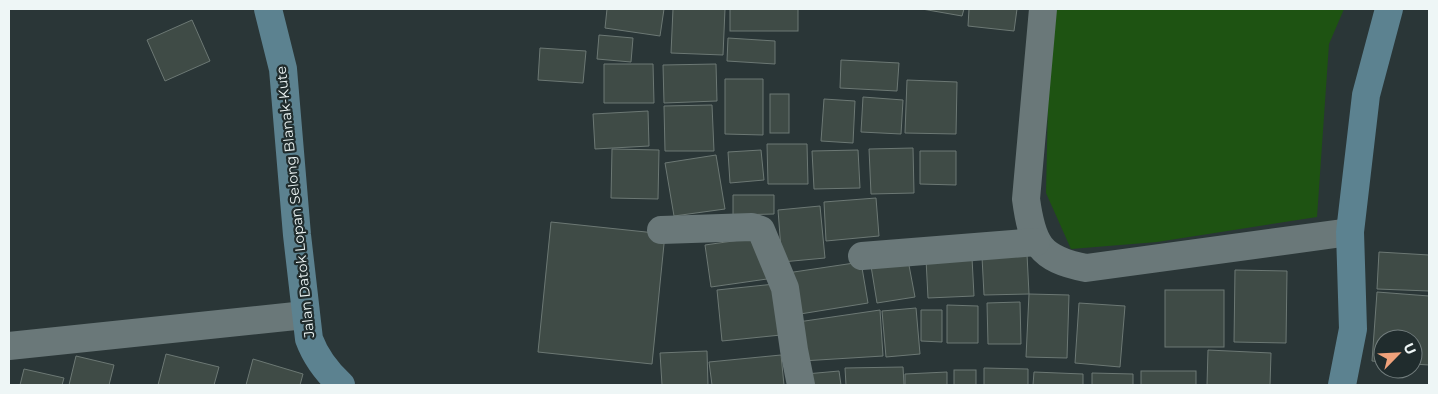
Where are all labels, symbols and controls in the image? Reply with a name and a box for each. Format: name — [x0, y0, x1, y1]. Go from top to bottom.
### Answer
street label: Jalan Datok Lopan Selong Blanak-Kute — [272, 65, 318, 340]
north arrow — [1373, 329, 1423, 379]
text: U — [1399, 340, 1420, 357]

